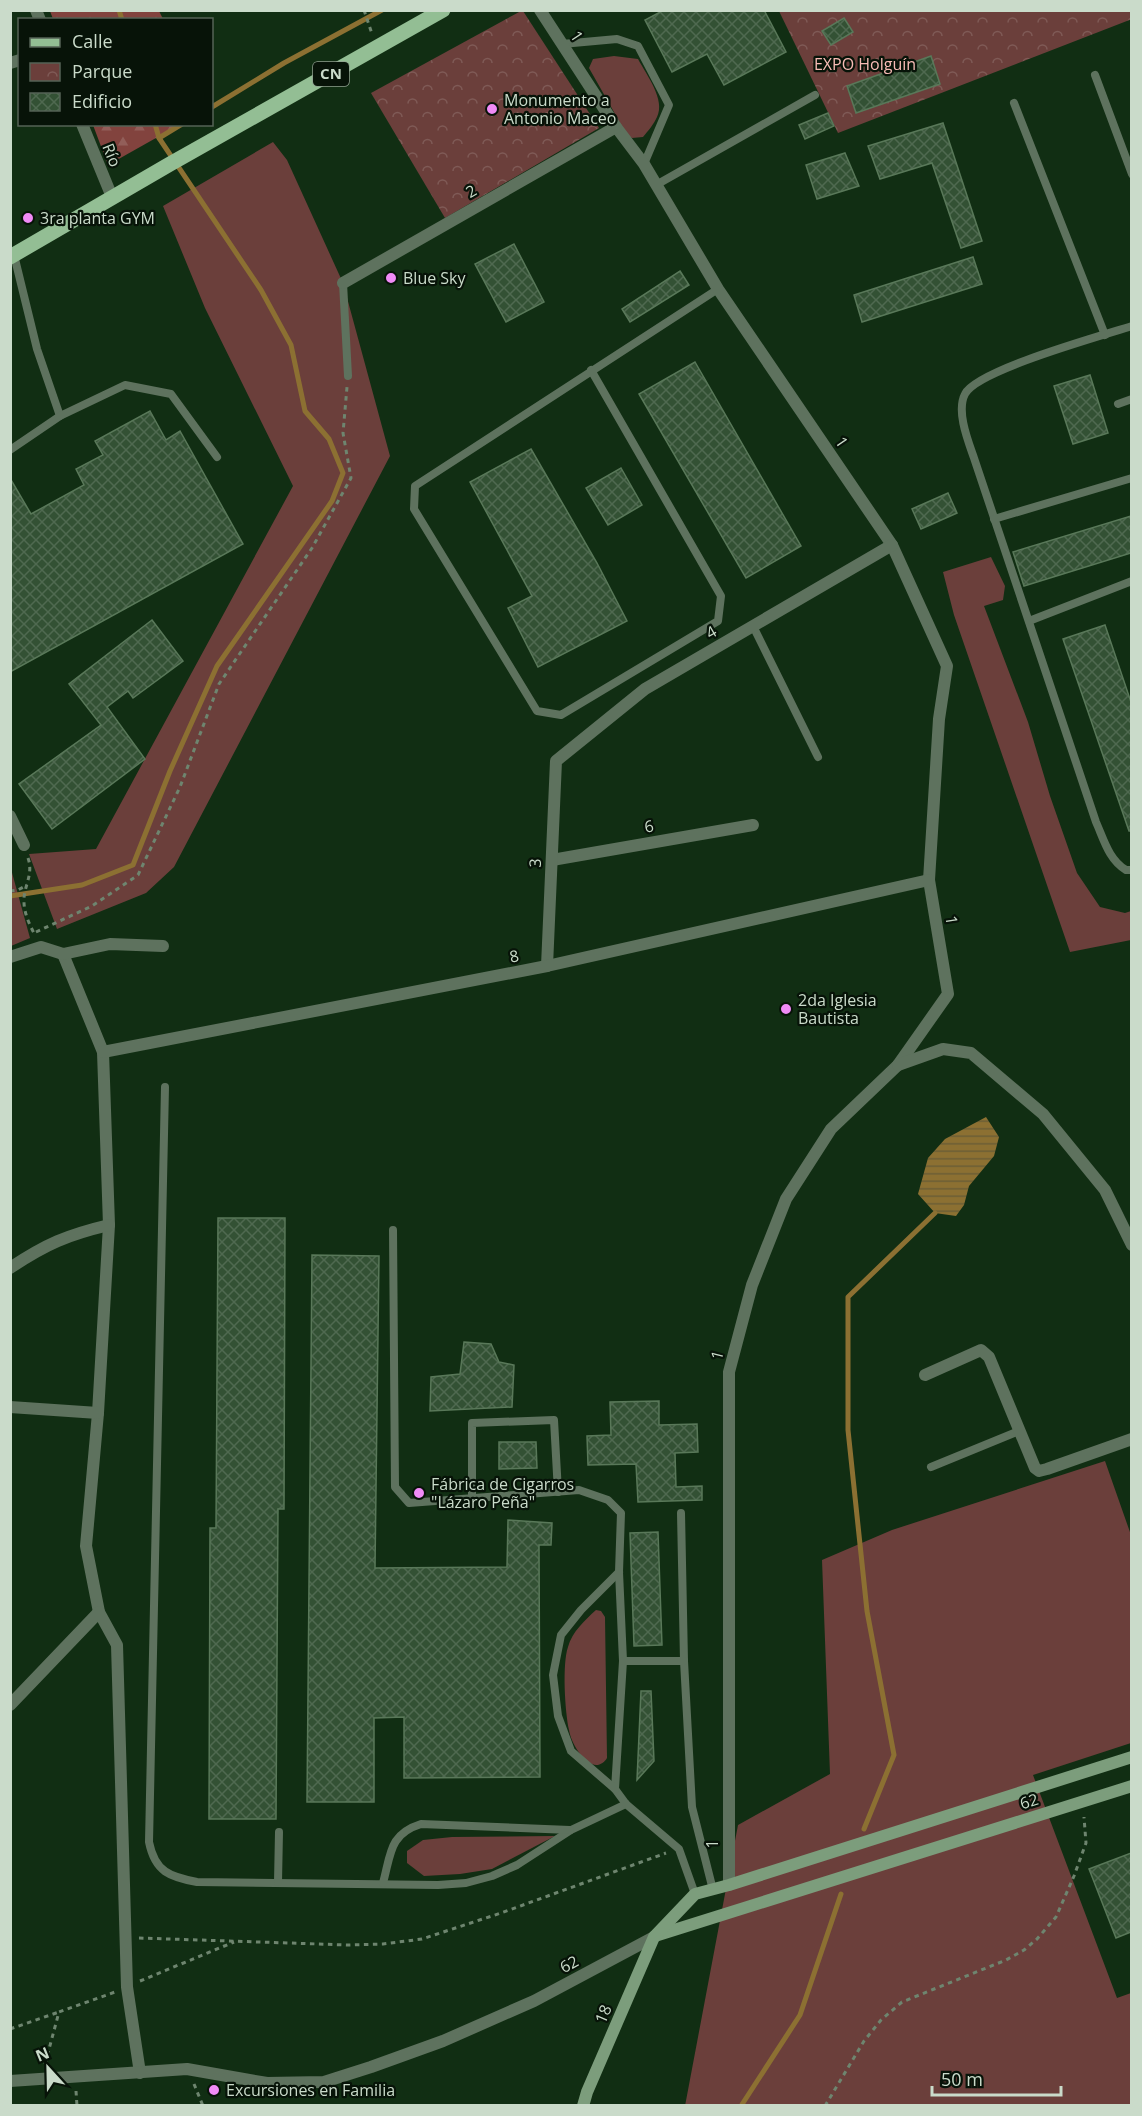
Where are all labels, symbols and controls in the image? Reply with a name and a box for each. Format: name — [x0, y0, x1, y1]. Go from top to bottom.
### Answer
legend — [18, 18, 213, 126]
street label: 1 — [565, 26, 589, 46]
text: Calle — [72, 29, 113, 53]
park label: EXPO Holguín — [814, 53, 916, 75]
text: Parque — [72, 59, 132, 83]
road number: CN — [313, 62, 349, 86]
text: Edificio — [72, 89, 132, 113]
place label: Monumento a Antonio Maceo — [504, 89, 616, 129]
marker: Monumento a Antonio Maceo — [485, 102, 499, 116]
street label: Río — [97, 140, 127, 170]
street label: 2 — [462, 179, 480, 203]
place label: 3ra planta GYM — [40, 207, 155, 229]
marker: 3ra planta GYM — [21, 211, 35, 225]
place label: Blue Sky — [403, 267, 467, 289]
marker: Blue Sky — [384, 271, 398, 285]
street label: 1 — [830, 432, 854, 452]
street label: 4 — [702, 620, 720, 644]
street label: 6 — [643, 814, 655, 838]
street label: 3 — [524, 858, 546, 868]
street label: 1 — [940, 914, 964, 926]
street label: 8 — [507, 944, 521, 968]
place label: 2da Iglesia Bautista — [798, 989, 877, 1029]
marker: 2da Iglesia Bautista — [779, 1002, 793, 1016]
street label: 1 — [705, 1348, 729, 1362]
place label: Fábrica de Cigarros "Lázaro Peña" — [431, 1473, 574, 1513]
marker: Fábrica de Cigarros "Lázaro Peña" — [412, 1486, 426, 1500]
street label: 62 — [1017, 1788, 1041, 1814]
street label: 1 — [701, 1839, 723, 1849]
street label: 62 — [556, 1950, 582, 1978]
street label: 18 — [589, 2001, 617, 2027]
north arrow — [18, 2038, 78, 2098]
text: N — [32, 2041, 53, 2067]
scale bar — [932, 2059, 1061, 2097]
text: 50 m — [941, 2067, 983, 2091]
place label: Excursiones en Familia — [226, 2079, 395, 2101]
marker: Excursiones en Familia — [207, 2083, 221, 2097]

